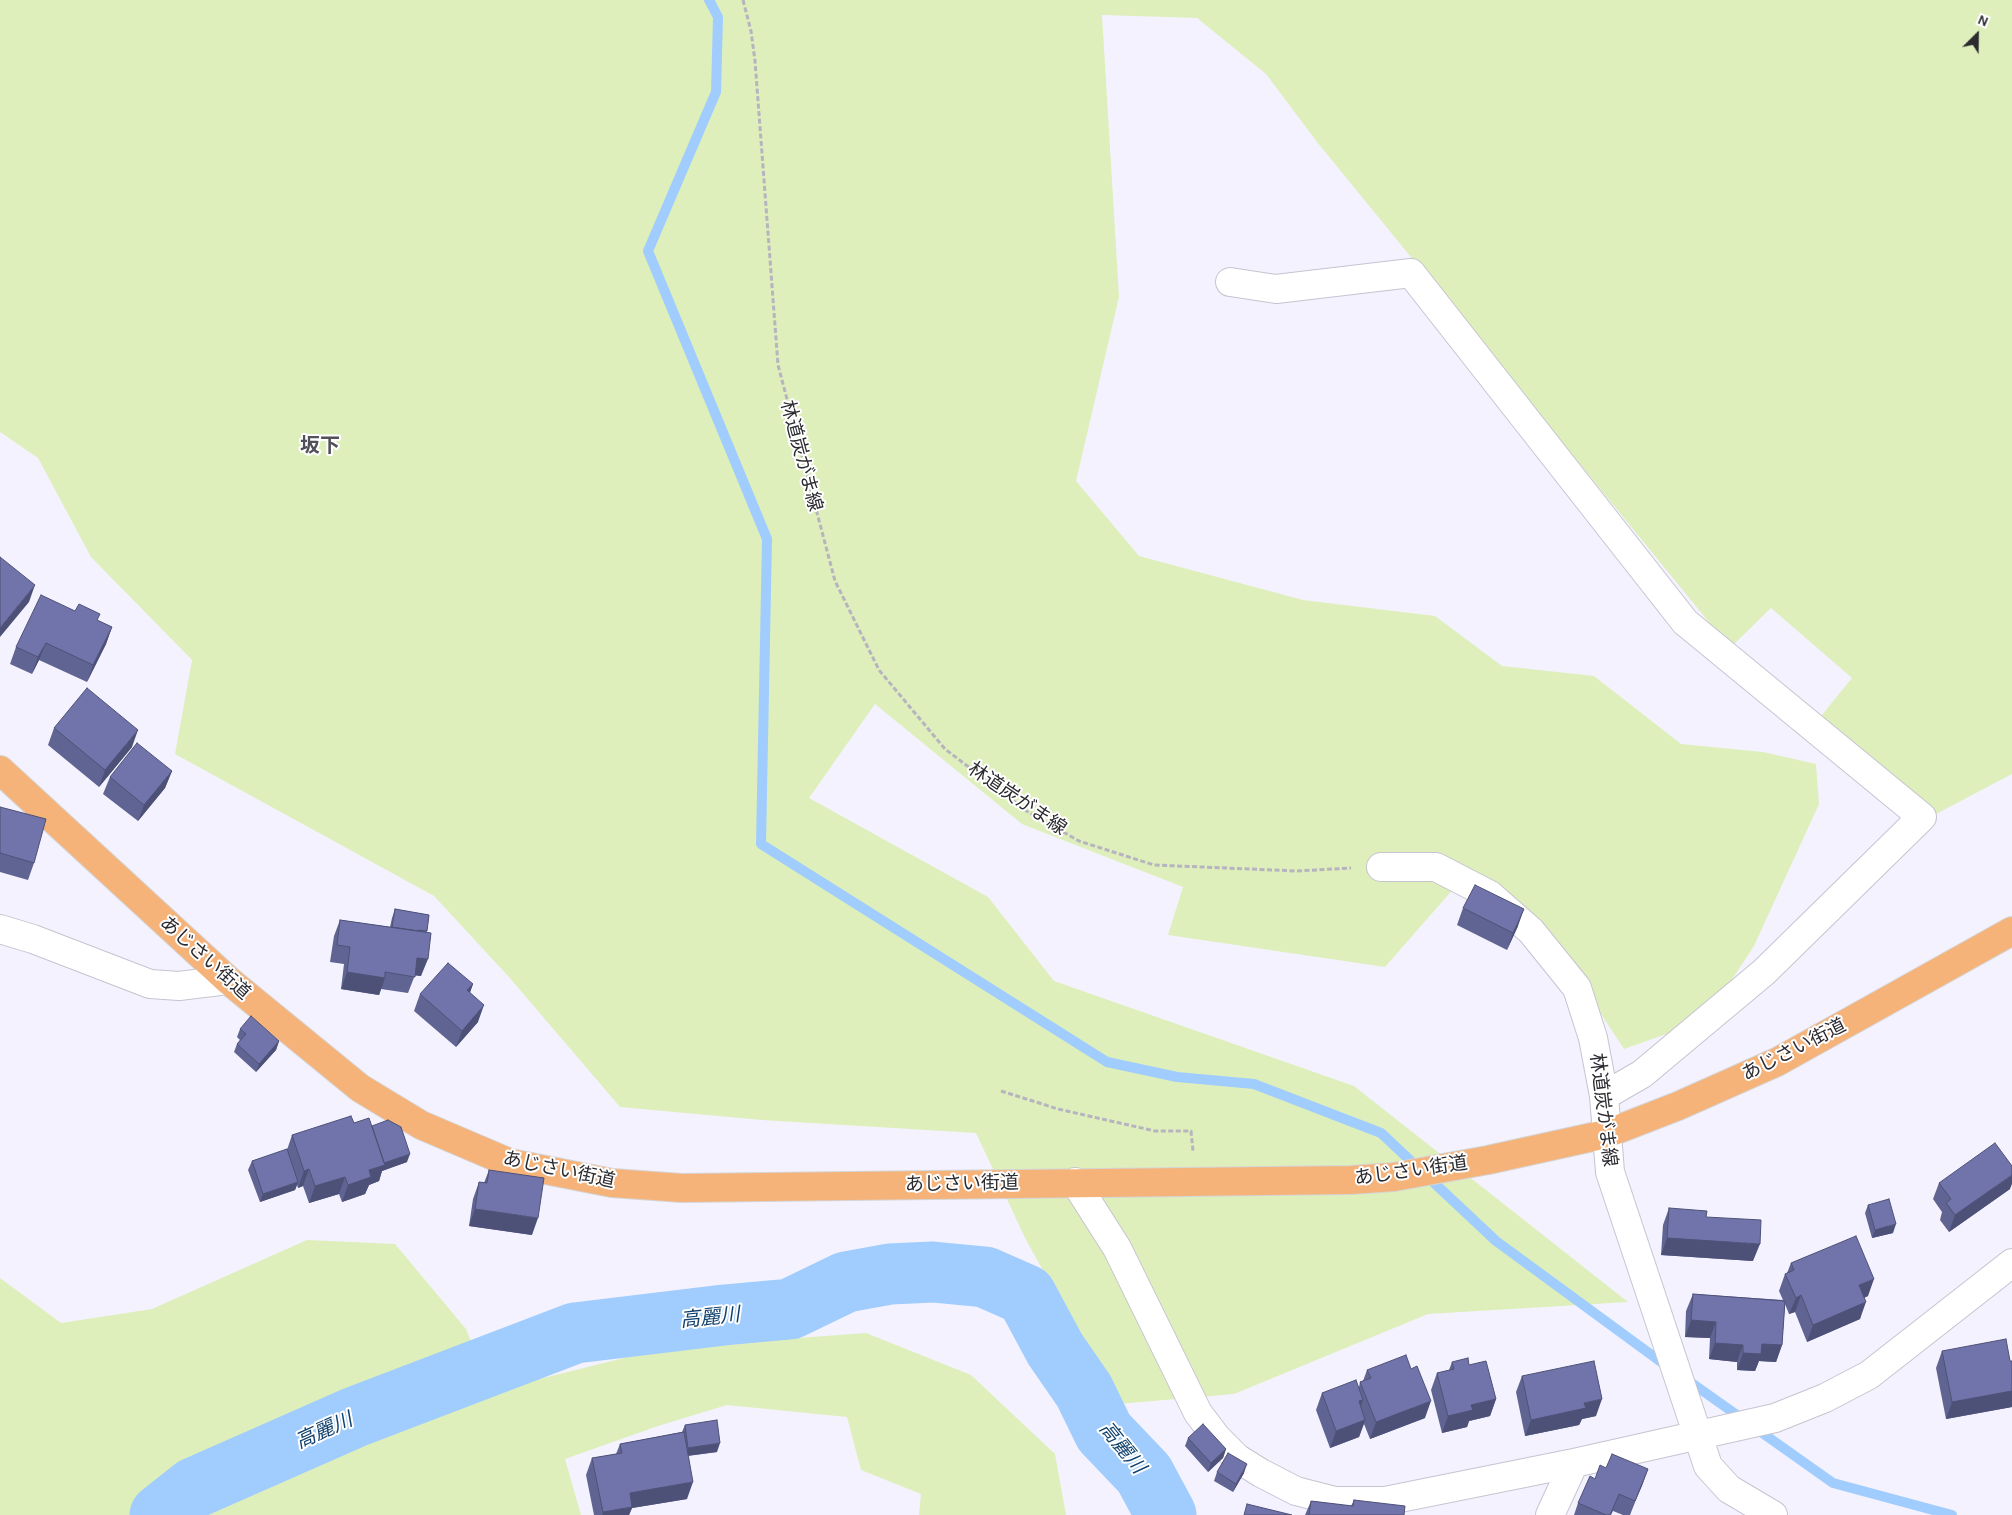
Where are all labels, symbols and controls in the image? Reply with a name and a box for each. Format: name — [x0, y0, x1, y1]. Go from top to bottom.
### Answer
north arrow — [1952, 10, 2002, 60]
text: N — [1975, 11, 1991, 31]
street label: 林道炭がま線 — [775, 398, 827, 514]
district label: 坂下 — [300, 434, 340, 458]
street label: 林道炭がま線 — [963, 758, 1071, 840]
street label: あじさい街道 — [155, 911, 255, 1005]
street label: あじさい街道 — [1738, 1014, 1850, 1086]
street label: 林道炭がま線 — [1585, 1052, 1621, 1168]
street label: あじさい街道 — [501, 1147, 617, 1193]
street label: あじさい街道 — [1353, 1152, 1469, 1190]
street label: あじさい街道 — [905, 1172, 1019, 1196]
water label: 高麗川 — [679, 1303, 741, 1333]
water label: 高麗川 — [292, 1408, 356, 1454]
water label: 高麗川 — [1094, 1417, 1150, 1479]

